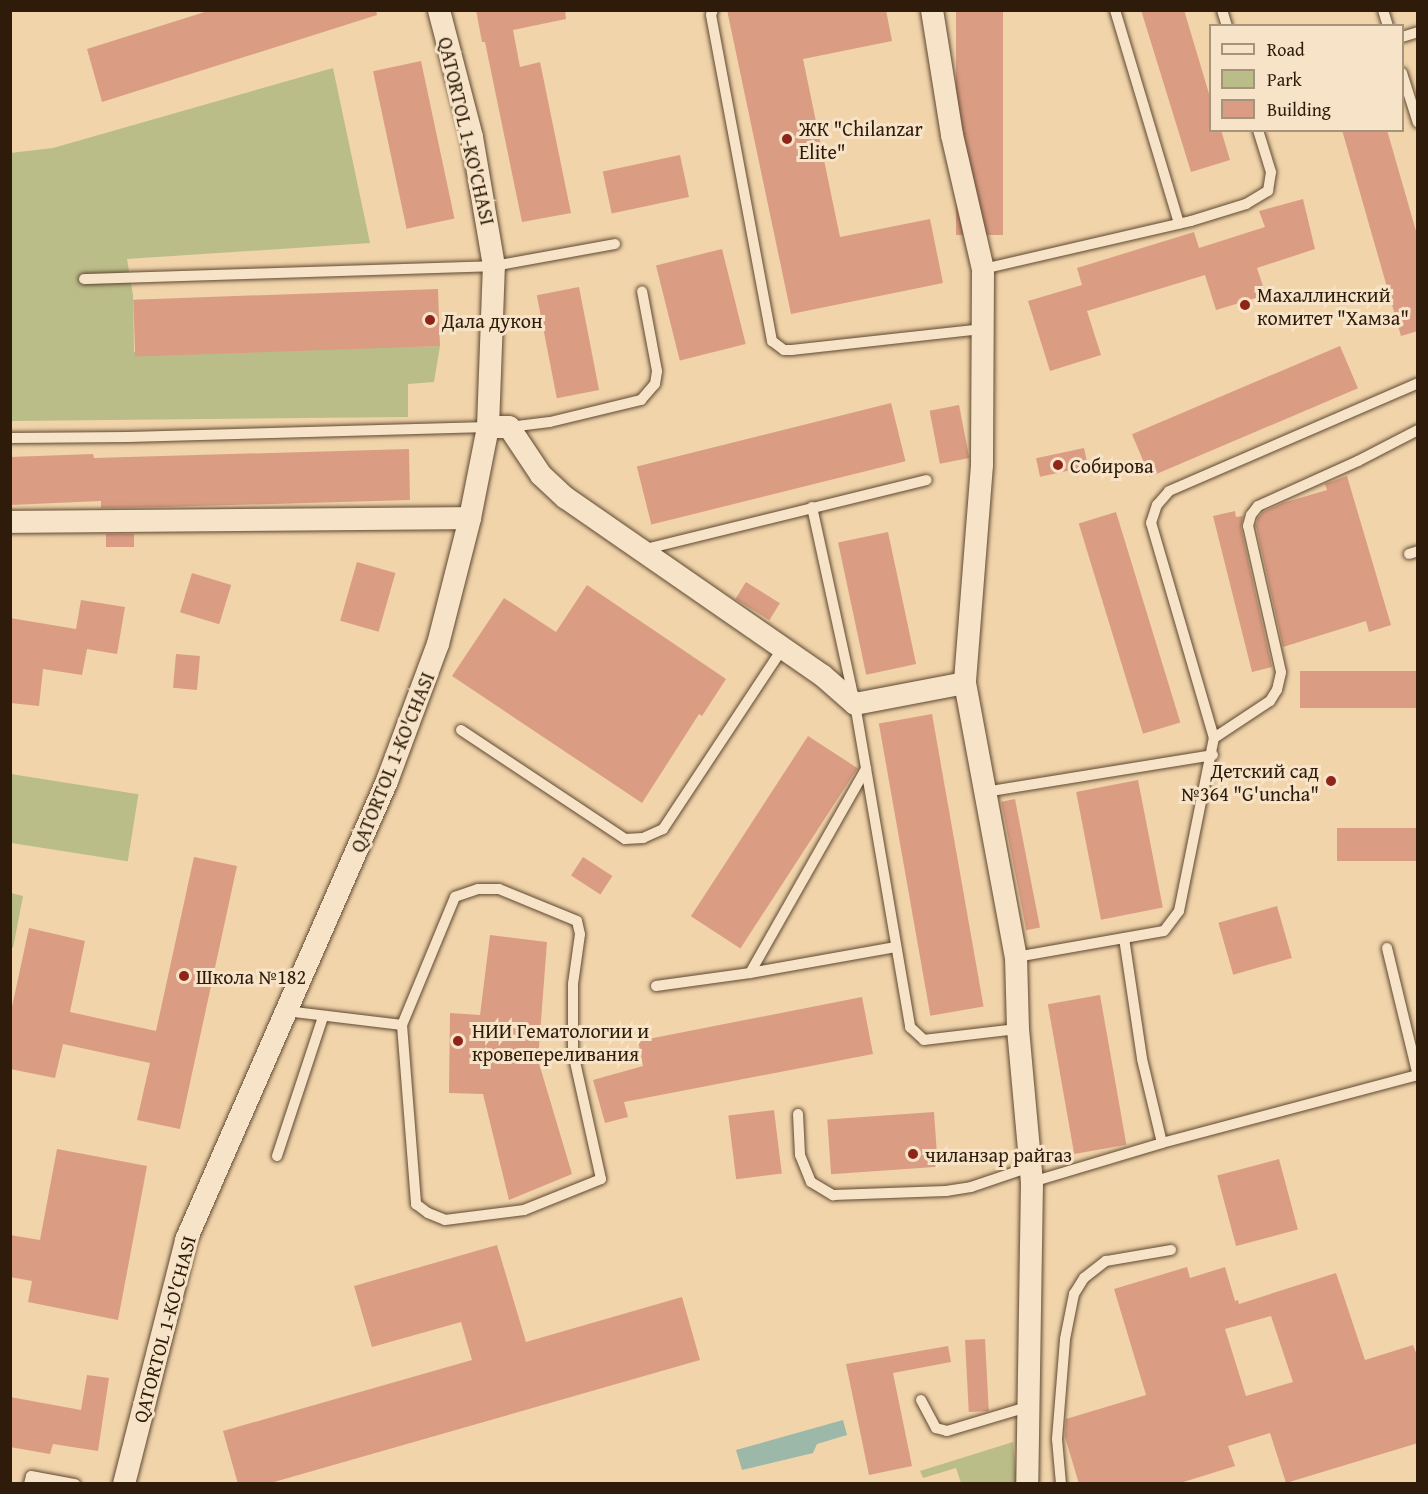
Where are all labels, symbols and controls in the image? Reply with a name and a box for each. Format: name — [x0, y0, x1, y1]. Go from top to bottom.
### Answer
legend — [1209, 24, 1404, 132]
street label: QATORTOL 1-KO'CHASI — [434, 35, 500, 227]
text: Road — [1267, 36, 1305, 63]
text: Park — [1267, 66, 1302, 93]
text: Building — [1267, 96, 1331, 123]
place label: ЖК "Chilanzar Elite" — [799, 116, 923, 163]
marker: ЖК "Chilanzar Elite" — [780, 132, 794, 146]
place label: Махаллинский комитет "Хамза" — [1257, 282, 1409, 329]
marker: Махаллинский комитет "Хамза" — [1238, 298, 1252, 312]
place label: Дала дукон — [442, 308, 543, 332]
marker: Дала дукон — [423, 313, 437, 327]
place label: Собирова — [1070, 453, 1153, 477]
marker: Собирова — [1051, 458, 1065, 472]
street label: QATORTOL 1-KO'CHASI — [345, 668, 439, 856]
place label: Детский сад №364 "G'uncha" — [1181, 758, 1319, 805]
marker: Детский сад №364 "G'uncha" — [1324, 774, 1338, 788]
place label: Школа №182 — [196, 964, 306, 988]
marker: Школа №182 — [177, 969, 191, 983]
place label: НИИ Гематологии и кровепереливания — [472, 1018, 649, 1065]
marker: НИИ Гематологии и кровепереливания — [449, 1032, 467, 1050]
place label: чиланзар райгаз — [925, 1142, 1072, 1166]
marker: чиланзар райгаз — [906, 1147, 920, 1161]
street label: QATORTOL 1-KO'CHASI — [127, 1233, 201, 1425]

